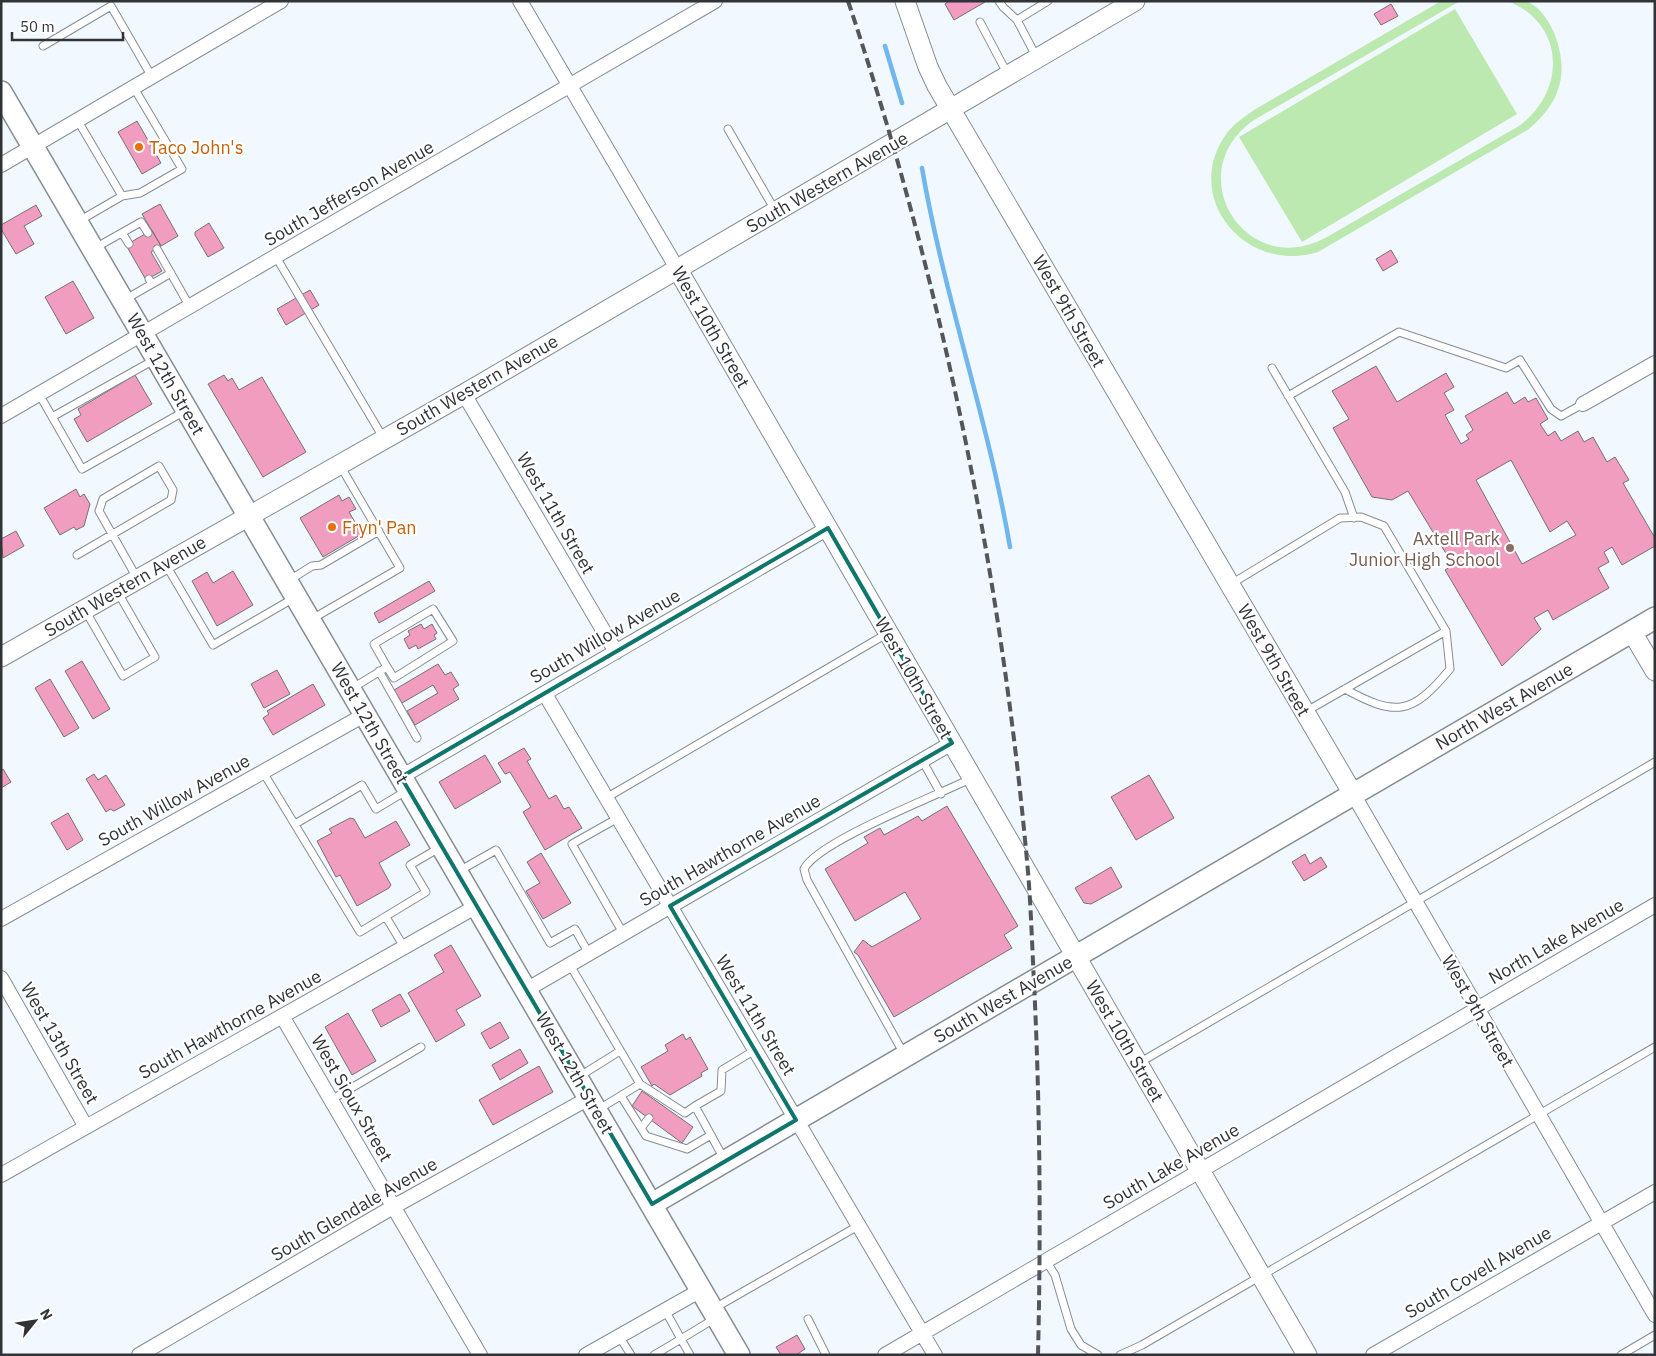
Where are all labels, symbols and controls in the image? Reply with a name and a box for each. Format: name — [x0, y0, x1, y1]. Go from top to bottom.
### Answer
scale bar — [12, 10, 124, 42]
text: 50 m — [20, 17, 55, 36]
street label: South Western Avenue — [742, 126, 912, 238]
street label: South Jefferson Avenue — [260, 135, 438, 251]
place label: Taco John's — [149, 136, 243, 159]
marker: Taco John's — [133, 141, 145, 153]
street label: West 9th Street — [1028, 251, 1110, 371]
street label: West 10th Street — [667, 262, 755, 392]
street label: West 12th Street — [122, 309, 210, 439]
street label: South Western Avenue — [392, 329, 562, 441]
street label: West 11th Street — [512, 448, 600, 578]
place label: Fryn' Pan — [342, 516, 417, 539]
marker: Fryn' Pan — [326, 521, 338, 533]
place label: Axtell Park Junior High School — [1349, 527, 1501, 571]
street label: South Western Avenue — [40, 530, 210, 642]
marker: Axtell Park Junior High School — [1504, 542, 1516, 554]
street label: South Willow Avenue — [526, 583, 684, 688]
street label: West 9th Street — [1233, 600, 1315, 720]
street label: West 10th Street — [870, 613, 958, 743]
street label: North West Avenue — [1431, 657, 1577, 755]
street label: West 12th Street — [326, 658, 414, 788]
street label: South Willow Avenue — [94, 749, 254, 851]
street label: South Hawthorne Avenue — [635, 789, 825, 911]
street label: North Lake Avenue — [1484, 893, 1628, 989]
street label: South West Avenue — [929, 950, 1077, 1048]
street label: West 11th Street — [711, 951, 801, 1079]
street label: West 9th Street — [1437, 951, 1519, 1071]
street label: South Hawthorne Avenue — [135, 964, 325, 1084]
street label: West 10th Street — [1081, 976, 1169, 1106]
street label: West 13th Street — [16, 978, 104, 1108]
street label: West 12th Street — [531, 1008, 619, 1138]
street label: West Sioux Street — [306, 1030, 398, 1166]
street label: South Lake Avenue — [1099, 1118, 1243, 1214]
street label: South Glendale Avenue — [267, 1152, 441, 1266]
street label: South Covell Avenue — [1401, 1221, 1555, 1323]
north arrow — [10, 1296, 60, 1346]
text: N — [36, 1306, 57, 1323]

